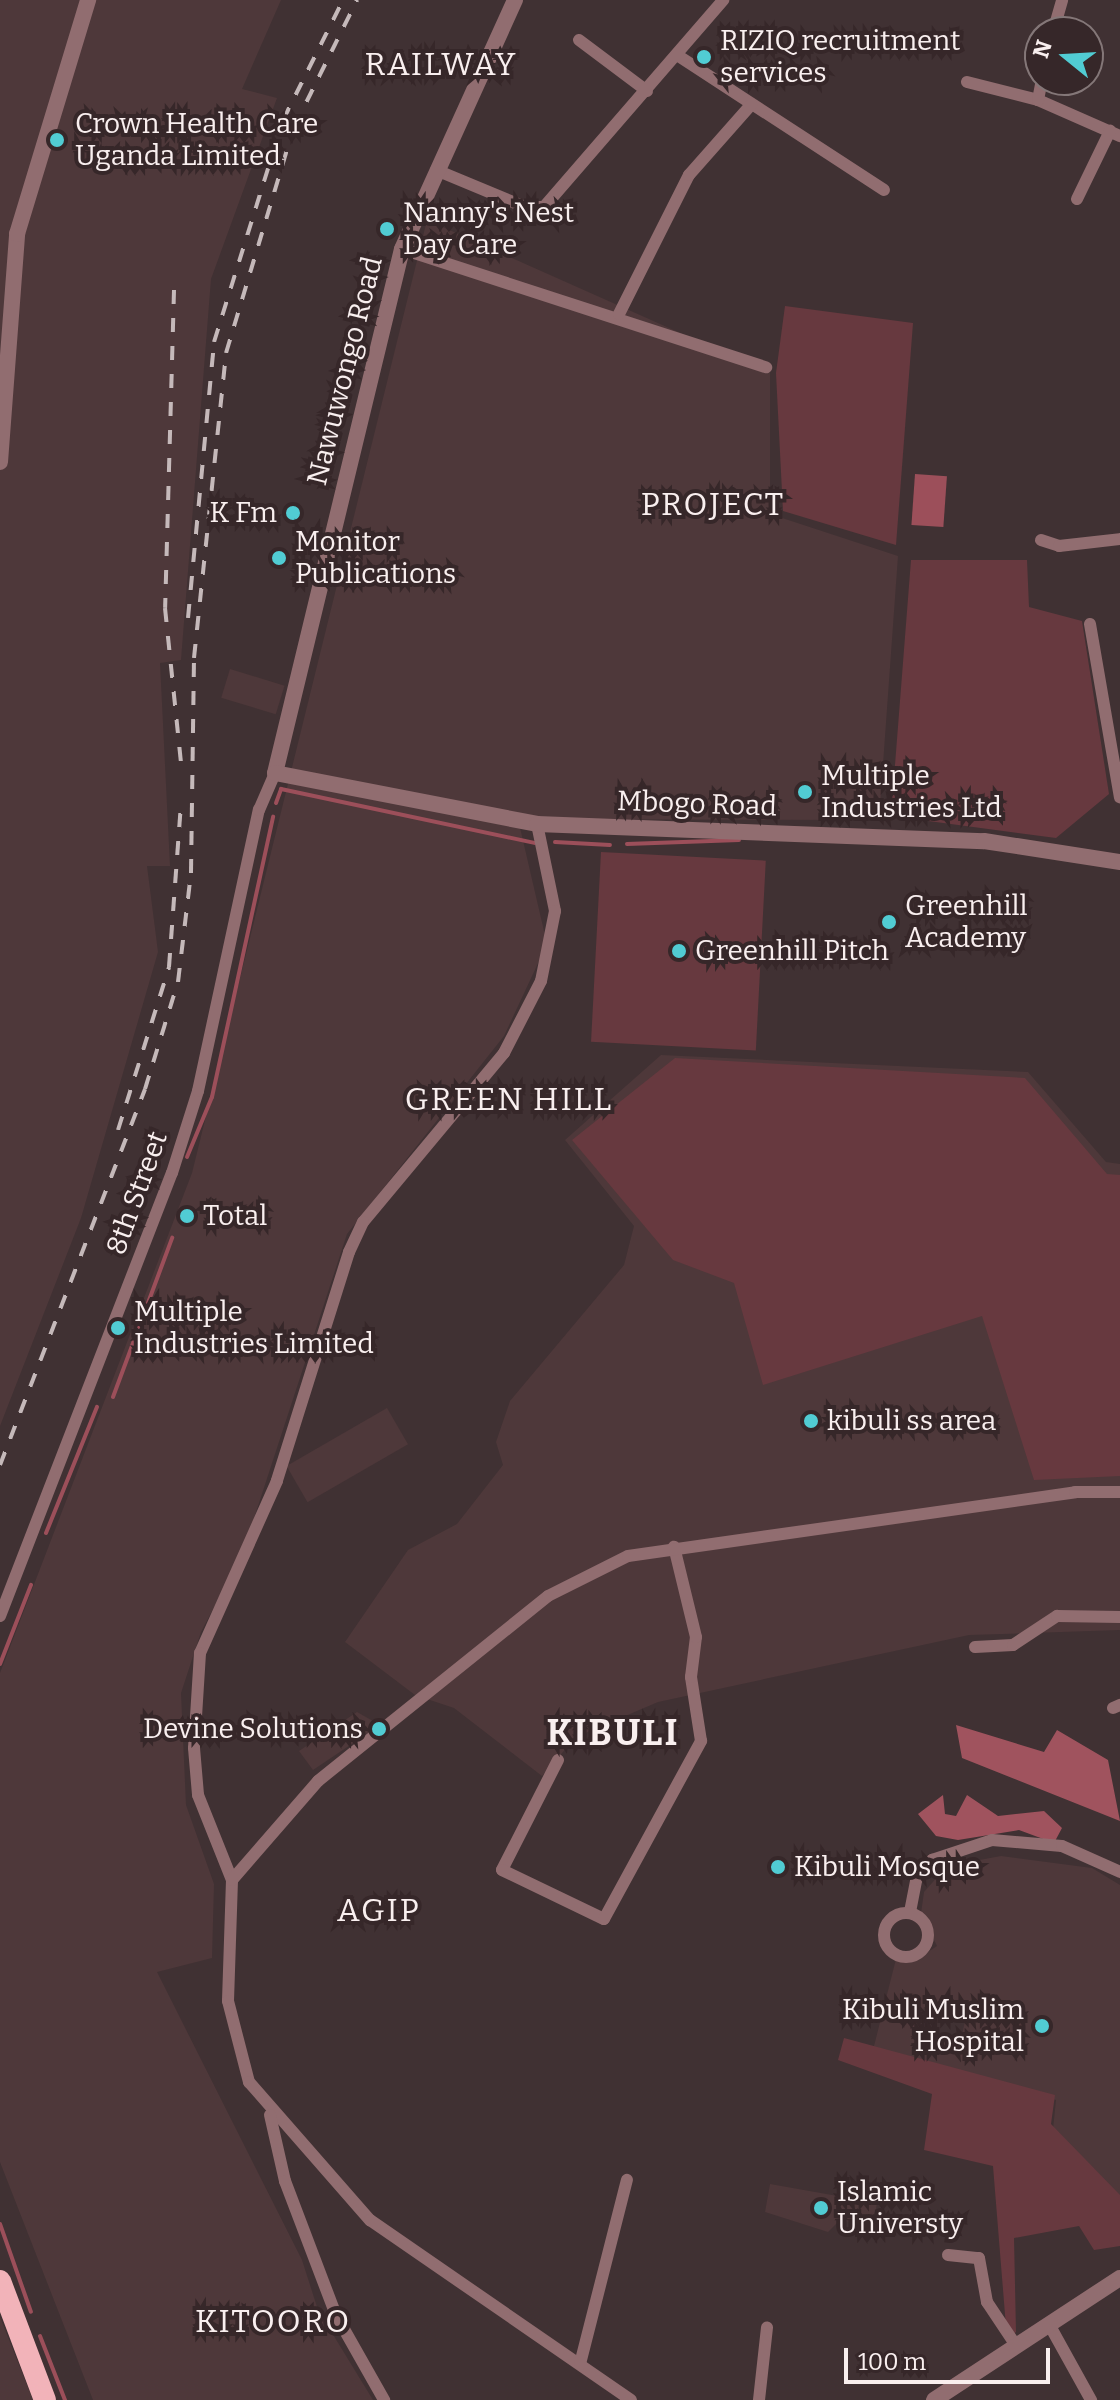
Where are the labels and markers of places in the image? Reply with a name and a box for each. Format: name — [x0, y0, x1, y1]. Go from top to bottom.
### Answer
place label: RIZIQ recruitment services — [720, 24, 960, 90]
marker: RIZIQ recruitment services — [695, 48, 713, 66]
place label: Crown Health Care Uganda Limited — [75, 107, 318, 173]
marker: Crown Health Care Uganda Limited — [46, 129, 68, 151]
place label: Nanny's Nest Day Care — [403, 196, 574, 262]
marker: Nanny's Nest Day Care — [378, 220, 396, 238]
place label: K Fm — [210, 496, 277, 530]
marker: K Fm — [284, 504, 302, 522]
place label: Monitor Publications — [295, 525, 456, 591]
marker: Monitor Publications — [270, 549, 288, 567]
place label: Multiple Industries Ltd — [821, 759, 1002, 825]
marker: Multiple Industries Ltd — [796, 783, 814, 801]
place label: Greenhill Academy — [905, 889, 1028, 955]
marker: Greenhill Academy — [880, 913, 898, 931]
place label: Greenhill Pitch — [695, 934, 889, 968]
marker: Greenhill Pitch — [670, 942, 688, 960]
place label: Total — [203, 1199, 267, 1233]
marker: Total — [178, 1207, 196, 1225]
place label: Multiple Industries Limited — [134, 1295, 374, 1361]
marker: Multiple Industries Limited — [109, 1319, 127, 1337]
place label: kibuli ss area — [827, 1404, 996, 1438]
marker: kibuli ss area — [802, 1412, 820, 1430]
place label: Devine Solutions — [143, 1712, 363, 1746]
marker: Devine Solutions — [370, 1720, 388, 1738]
place label: Kibuli Mosque — [794, 1850, 980, 1884]
marker: Kibuli Mosque — [769, 1858, 787, 1876]
place label: Kibuli Muslim Hospital — [842, 1993, 1024, 2059]
marker: Kibuli Muslim Hospital — [1031, 2015, 1053, 2037]
place label: Islamic Universty — [837, 2175, 963, 2241]
marker: Islamic Universty — [812, 2199, 830, 2217]

